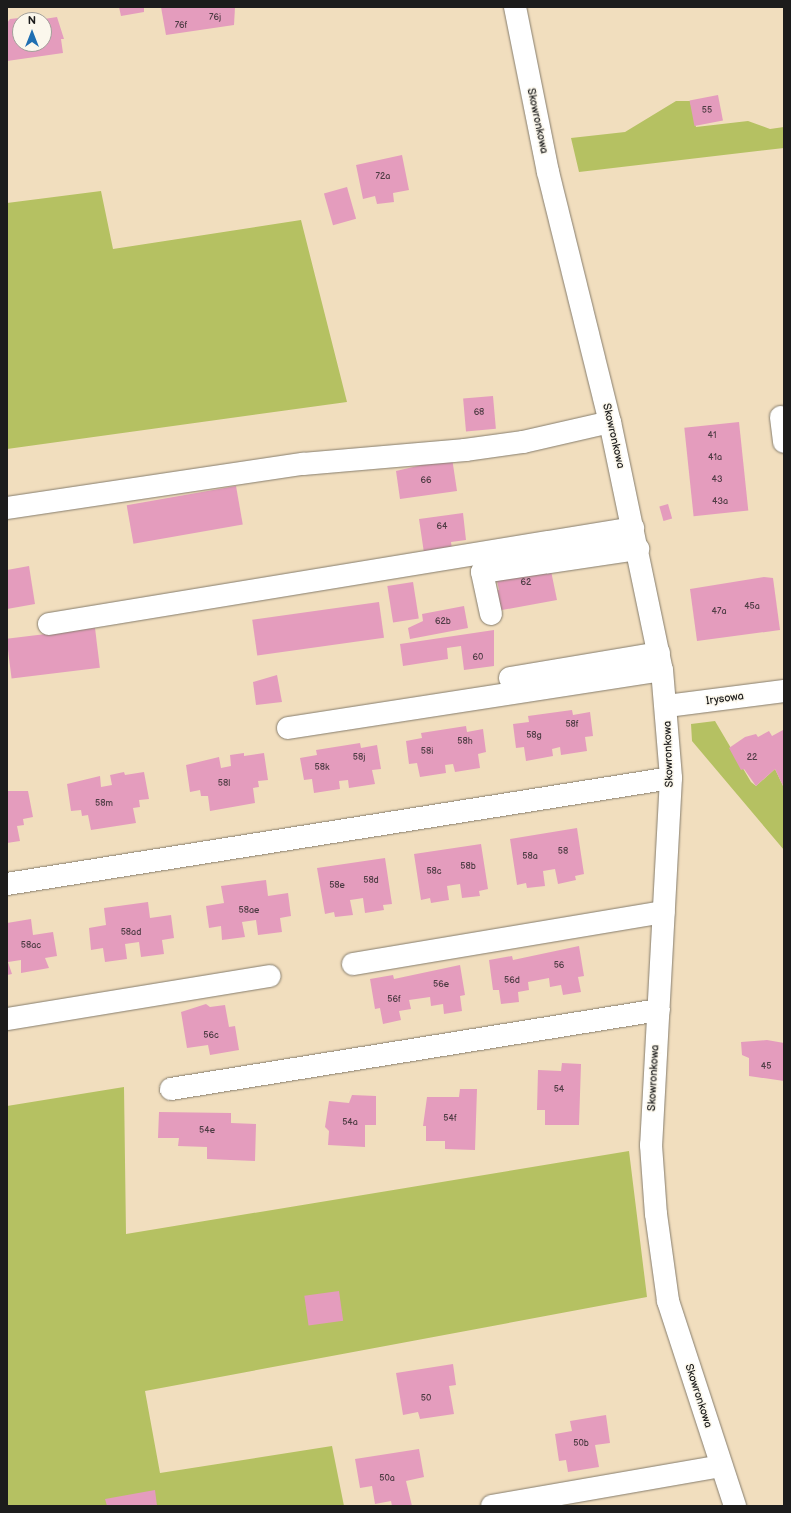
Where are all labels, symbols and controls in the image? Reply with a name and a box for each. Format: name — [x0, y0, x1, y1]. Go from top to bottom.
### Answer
north arrow — [12, 12, 52, 52]
house number: 76j — [209, 13, 221, 23]
text: N — [28, 14, 36, 27]
house number: 76f — [175, 21, 187, 31]
street label: Skowronkowa — [524, 87, 550, 155]
house number: 55 — [702, 106, 712, 116]
house number: 72a — [376, 172, 390, 182]
street label: Skowronkowa — [599, 402, 627, 470]
house number: 68 — [474, 408, 484, 418]
house number: 41 — [708, 431, 716, 441]
house number: 41a — [708, 453, 722, 463]
house number: 43 — [711, 475, 723, 485]
house number: 66 — [421, 476, 431, 486]
house number: 43a — [712, 497, 728, 507]
house number: 64 — [437, 522, 447, 532]
house number: 62 — [521, 578, 531, 588]
house number: 45a — [744, 602, 760, 612]
house number: 47a — [711, 607, 727, 617]
house number: 62b — [435, 617, 451, 627]
house number: 60 — [473, 653, 483, 663]
street label: Irysowa — [705, 690, 745, 708]
house number: 58f — [565, 720, 579, 730]
street label: Skowronkowa — [661, 721, 677, 787]
house number: 58g — [526, 731, 542, 741]
house number: 58h — [457, 737, 473, 747]
house number: 58i — [421, 747, 433, 757]
house number: 58j — [353, 753, 365, 763]
house number: 22 — [747, 753, 757, 763]
house number: 58k — [315, 763, 329, 773]
house number: 58l — [218, 779, 230, 789]
house number: 58m — [95, 799, 113, 809]
house number: 58 — [558, 847, 568, 857]
house number: 58a — [522, 852, 538, 862]
house number: 58b — [460, 862, 476, 872]
house number: 58c — [426, 867, 442, 877]
house number: 58d — [363, 876, 379, 886]
house number: 58e — [329, 881, 345, 891]
house number: 58ae — [239, 906, 259, 916]
house number: 58ad — [121, 928, 141, 938]
house number: 58ac — [21, 941, 41, 951]
house number: 56 — [554, 961, 564, 971]
house number: 56d — [504, 976, 520, 986]
house number: 56e — [433, 980, 449, 990]
house number: 56f — [387, 995, 401, 1005]
house number: 56c — [203, 1031, 219, 1041]
street label: Skowronkowa — [646, 1044, 662, 1112]
house number: 45 — [761, 1062, 771, 1072]
house number: 54 — [554, 1085, 564, 1095]
house number: 54f — [443, 1114, 457, 1124]
house number: 54a — [342, 1118, 358, 1128]
house number: 54e — [199, 1126, 215, 1136]
street label: Skowronkowa — [681, 1362, 715, 1430]
house number: 50 — [421, 1394, 431, 1404]
house number: 50b — [573, 1439, 589, 1449]
house number: 50a — [379, 1474, 395, 1484]

